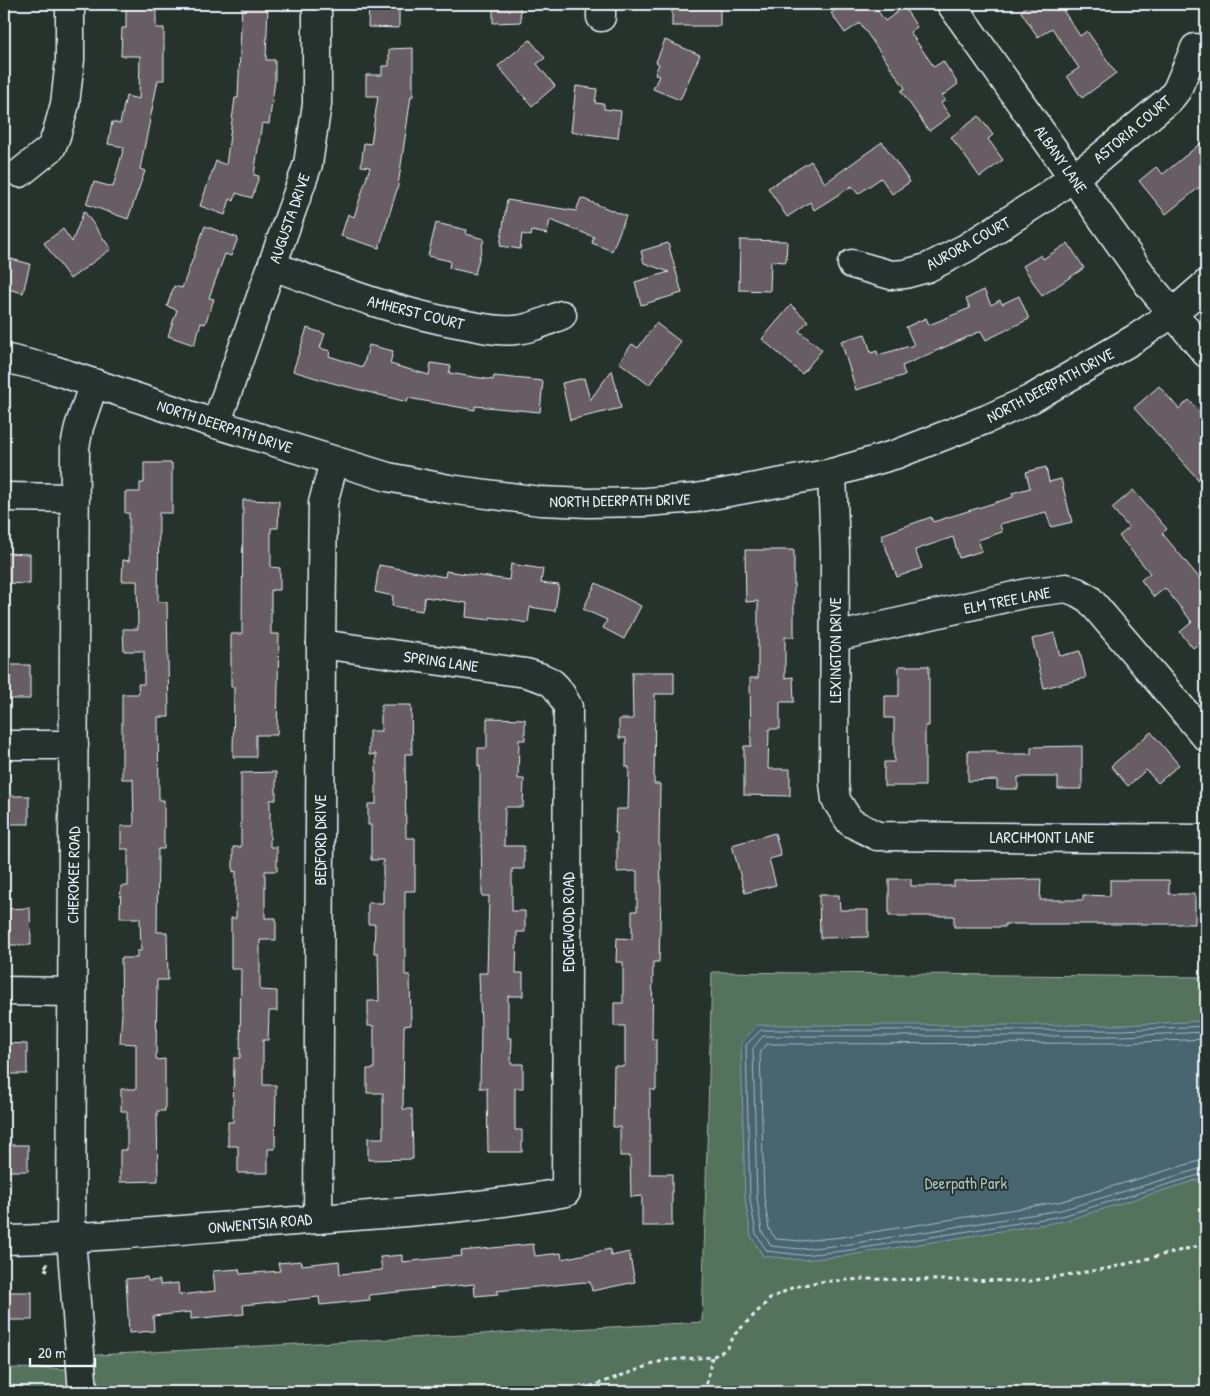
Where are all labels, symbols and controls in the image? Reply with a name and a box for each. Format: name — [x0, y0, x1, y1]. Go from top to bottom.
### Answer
street label: ASTORIA COURT — [1088, 90, 1176, 168]
street label: ALBANY LANE — [1030, 121, 1092, 197]
street label: AUGUSTA DRIVE — [263, 170, 315, 266]
street label: AURORA COURT — [922, 211, 1014, 275]
street label: AMHERST COURT — [365, 289, 467, 335]
street label: NORTH DEERPATH DRIVE — [983, 342, 1117, 428]
street label: NORTH DEERPATH DRIVE — [154, 394, 296, 458]
street label: NORTH DEERPATH DRIVE — [549, 488, 691, 512]
street label: ELM TREE LANE — [962, 581, 1052, 619]
street label: LEXINGTON DRIVE — [824, 597, 846, 703]
street label: SPRING LANE — [402, 645, 480, 677]
street label: BEDFORD DRIVE — [309, 795, 331, 885]
street label: CHEROKEE ROAD — [61, 826, 85, 924]
street label: LARCHMONT LANE — [990, 826, 1094, 848]
street label: EDGEWOOD ROAD — [557, 872, 579, 972]
park label: Deerpath Park — [925, 1172, 1007, 1194]
street label: ONWENTSIA ROAD — [207, 1207, 313, 1239]
scale bar — [30, 1336, 95, 1368]
text: 20 m — [38, 1342, 65, 1363]

